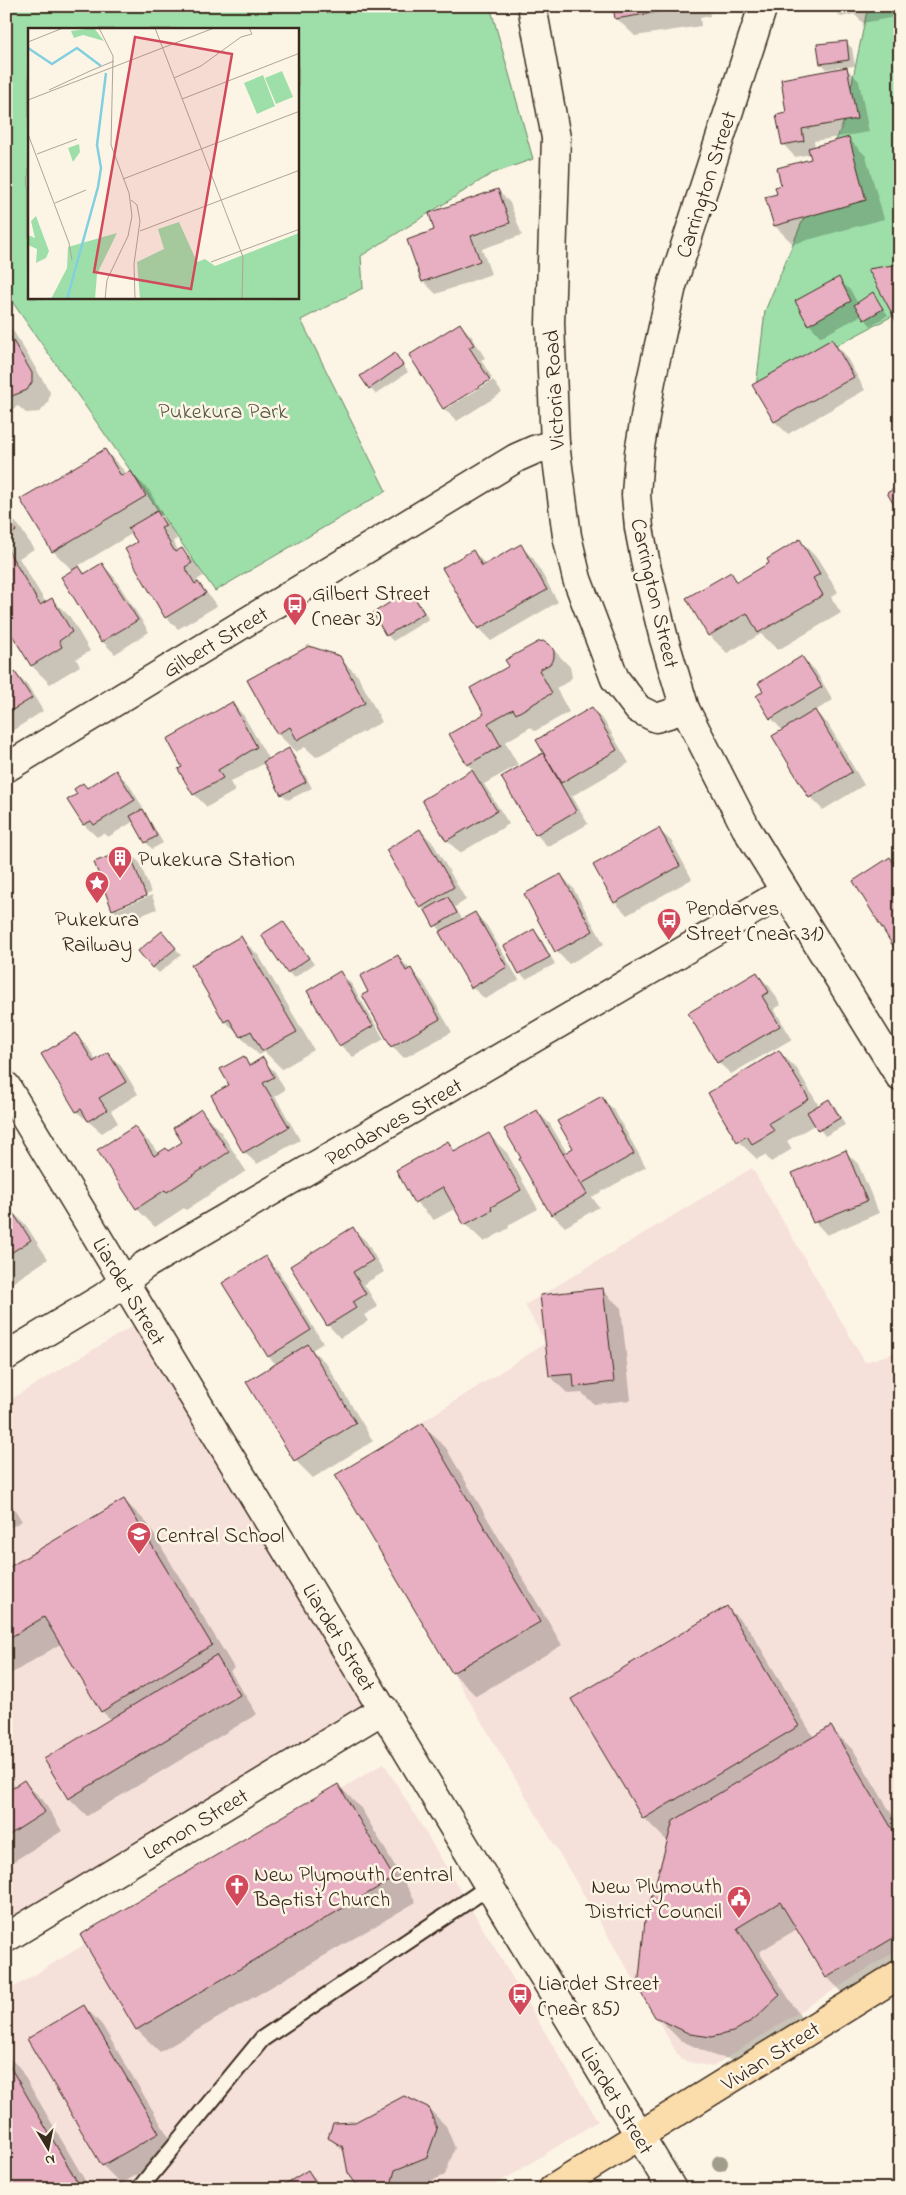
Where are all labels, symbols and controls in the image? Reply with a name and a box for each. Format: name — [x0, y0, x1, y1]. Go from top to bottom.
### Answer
inset map — [28, 28, 299, 299]
street label: Carrington Street — [669, 107, 748, 263]
street label: Victoria Road — [537, 329, 575, 452]
park label: Pukekura Park — [158, 397, 288, 429]
street label: Carrington Street — [619, 516, 686, 673]
place label: Gilbert Street (near 3) — [312, 579, 431, 636]
bus stop icon: Gilbert Street (near 3) — [282, 592, 308, 626]
street label: Gilbert Street — [158, 599, 276, 688]
building icon: Pukekura Station — [107, 845, 133, 879]
place label: Pukekura Station — [138, 845, 295, 877]
place icon: Pukekura Railway — [84, 870, 110, 904]
place label: Pendarves Street (near 31) — [686, 894, 824, 951]
place label: Pukekura Railway — [55, 905, 139, 963]
bus stop icon: Pendarves Street (near 31) — [656, 907, 682, 941]
street label: Pendarves Street — [320, 1071, 470, 1176]
street label: Liardet Street — [82, 1232, 173, 1353]
school or university icon: Central School — [126, 1521, 152, 1555]
place label: Central School — [156, 1521, 284, 1553]
street label: Liardet Street — [292, 1578, 383, 1699]
street label: Lemon Street — [138, 1781, 256, 1870]
place label: New Plymouth Central Baptist Church — [253, 1860, 453, 1917]
place label: New Plymouth District Council — [585, 1872, 722, 1929]
church icon: New Plymouth Central Baptist Church — [224, 1873, 250, 1907]
public building icon: New Plymouth District Council — [726, 1885, 752, 1919]
place label: Liardet Street (near 85) — [538, 1969, 660, 2026]
bus stop icon: Liardet Street (near 85) — [507, 1982, 533, 2016]
street label: Vivian Street — [715, 2014, 828, 2101]
street label: Liardet Street — [570, 2041, 661, 2162]
north arrow — [22, 2122, 72, 2172]
text: N — [44, 2148, 56, 2170]

